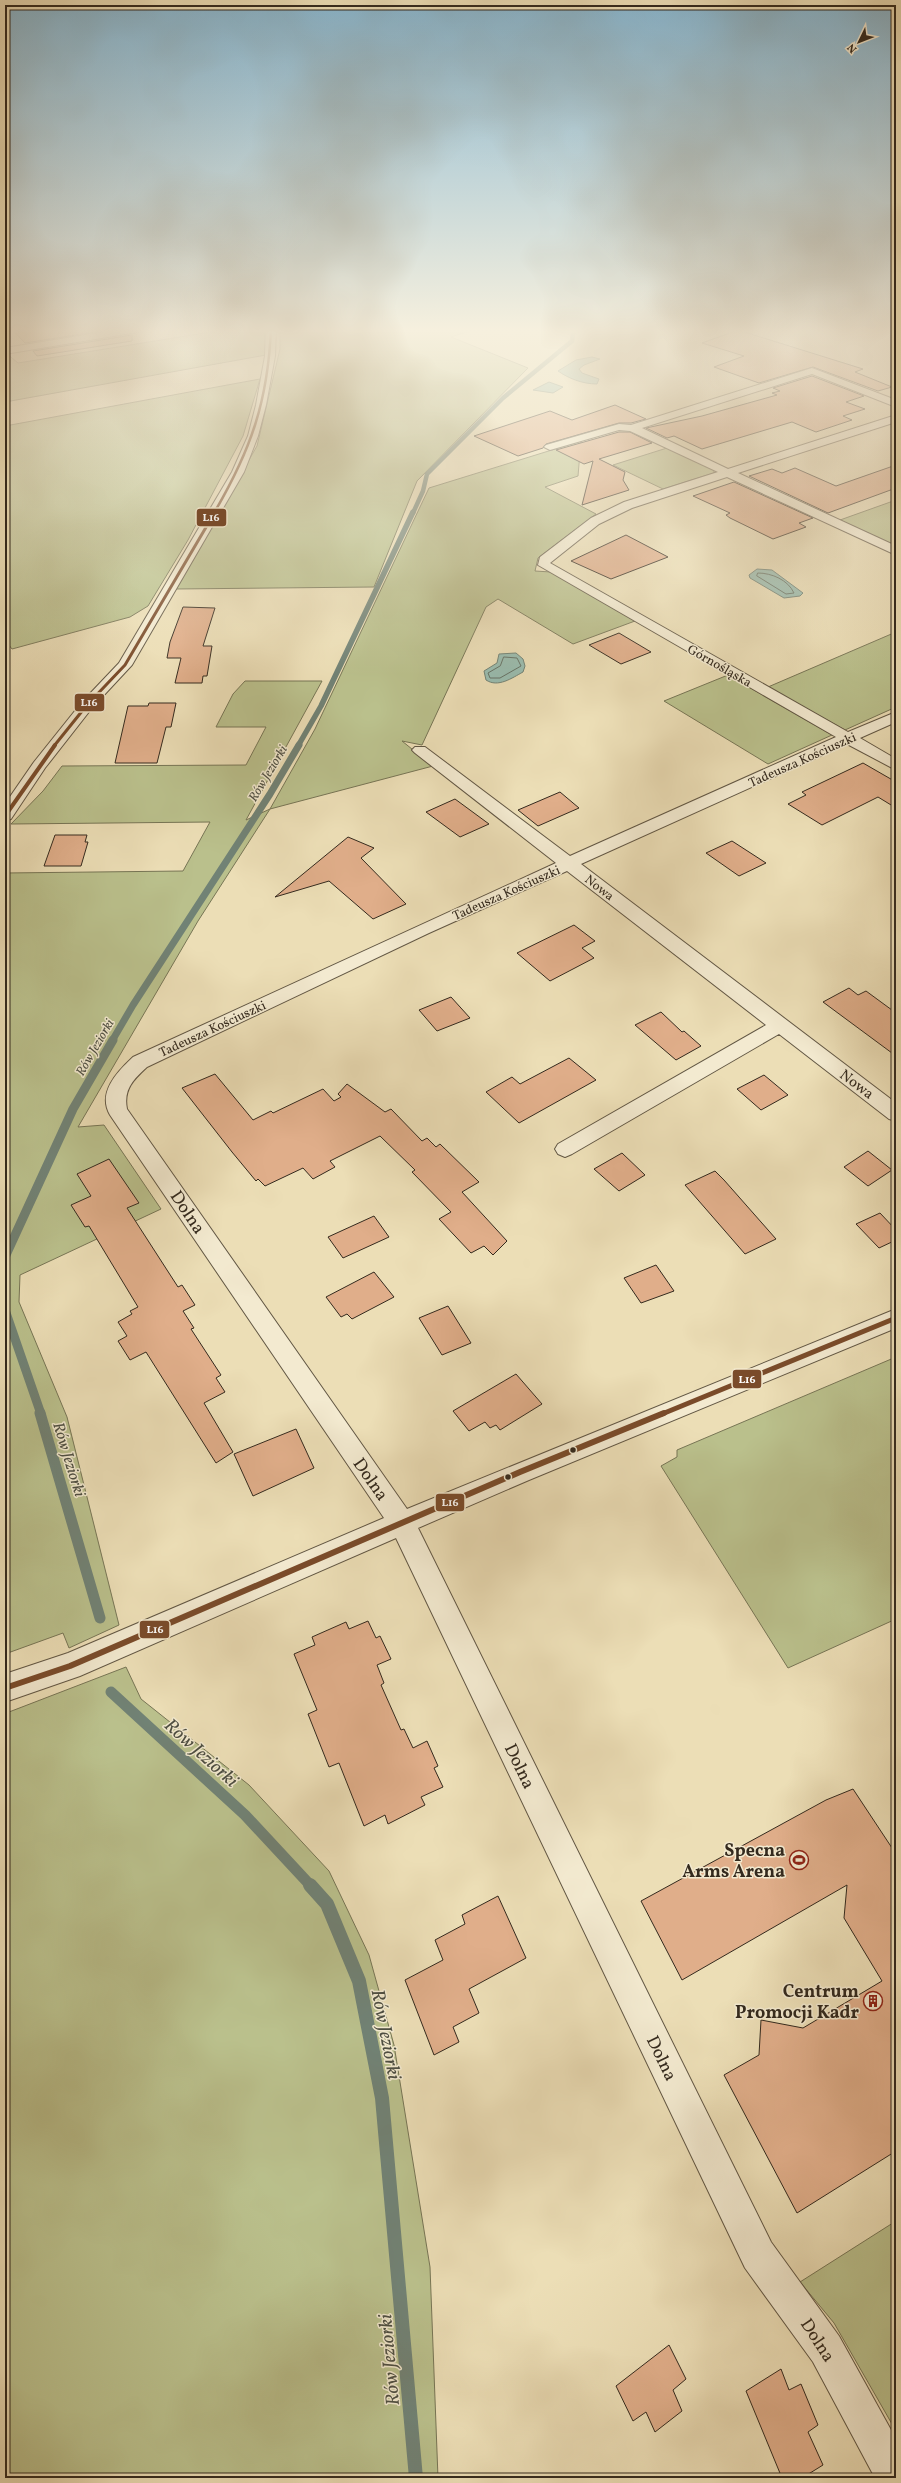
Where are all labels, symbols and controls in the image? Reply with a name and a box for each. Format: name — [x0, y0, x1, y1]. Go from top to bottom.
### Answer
north arrow — [839, 22, 879, 62]
text: N — [845, 40, 861, 56]
line badge: L16 — [196, 508, 227, 527]
text: L16 — [202, 511, 220, 526]
street label: Górnośląska — [683, 641, 755, 692]
line badge: L16 — [74, 693, 105, 712]
text: L16 — [80, 696, 98, 711]
street label: Tadeusza Kościuszki — [746, 729, 860, 793]
water label: Rów Jeziorki — [245, 742, 293, 806]
street label: Tadeusza Kościuszki — [450, 862, 564, 926]
street label: Nowa — [580, 871, 617, 906]
street label: Tadeusza Kościuszki — [156, 997, 269, 1063]
water label: Rów Jeziorki — [72, 1016, 120, 1080]
street label: Nowa — [835, 1065, 878, 1105]
street label: Dolna — [163, 1186, 210, 1240]
line badge: L16 — [732, 1369, 762, 1389]
text: L16 — [738, 1373, 756, 1388]
water label: Rów Jeziorki — [46, 1419, 90, 1501]
unlabelled marker — [568, 1445, 578, 1455]
street label: Dolna — [346, 1453, 394, 1507]
unlabelled marker — [503, 1472, 513, 1482]
line badge: L16 — [435, 1493, 465, 1512]
text: L16 — [441, 1496, 459, 1511]
line badge: L16 — [139, 1620, 170, 1639]
text: L16 — [146, 1623, 164, 1638]
water label: Rów Jeziorki — [158, 1713, 244, 1794]
street label: Dolna — [497, 1740, 540, 1794]
place label: Specna Arms Arena — [682, 1839, 785, 1885]
sports icon: Specna Arms Arena — [788, 1849, 810, 1871]
place label: Centrum Promocji Kadr — [735, 1980, 859, 2026]
water label: Rów Jeziorki — [364, 1987, 407, 2082]
building icon: Centrum Promocji Kadr — [862, 1990, 884, 2012]
street label: Dolna — [639, 2032, 682, 2086]
water label: Rów Jeziorki — [373, 2313, 407, 2407]
street label: Dolna — [793, 2314, 840, 2368]

